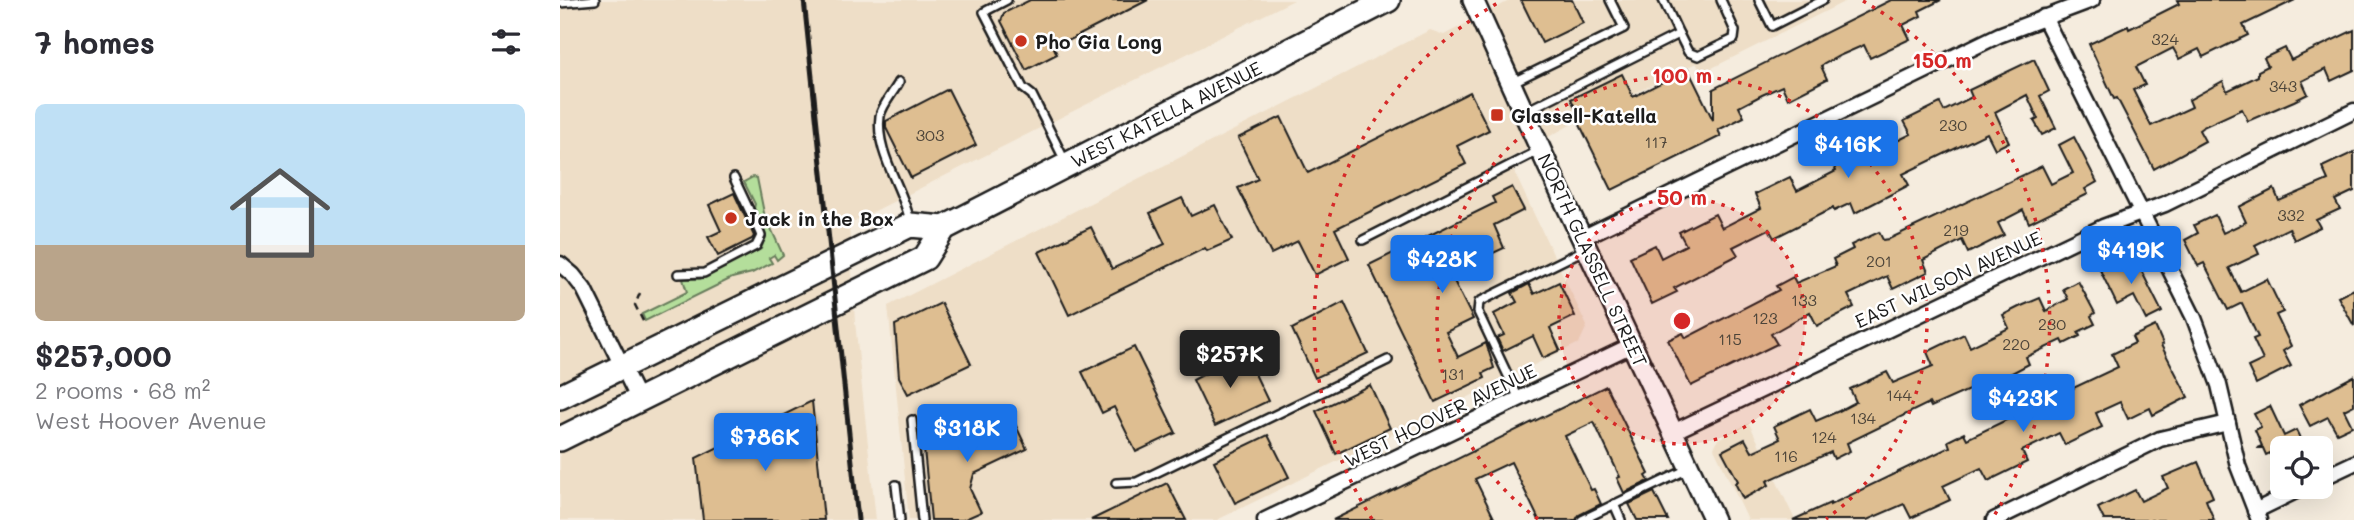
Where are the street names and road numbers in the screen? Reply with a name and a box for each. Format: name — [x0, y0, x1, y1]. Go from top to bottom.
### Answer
street label: WEST KATELLA AVENUE — [1066, 55, 1266, 173]
street label: NORTH GLASSELL STREET — [1532, 149, 1654, 371]
street label: EAST WILSON AVENUE — [1851, 225, 2045, 333]
street label: WEST HOOVER AVENUE — [1340, 357, 1540, 472]

